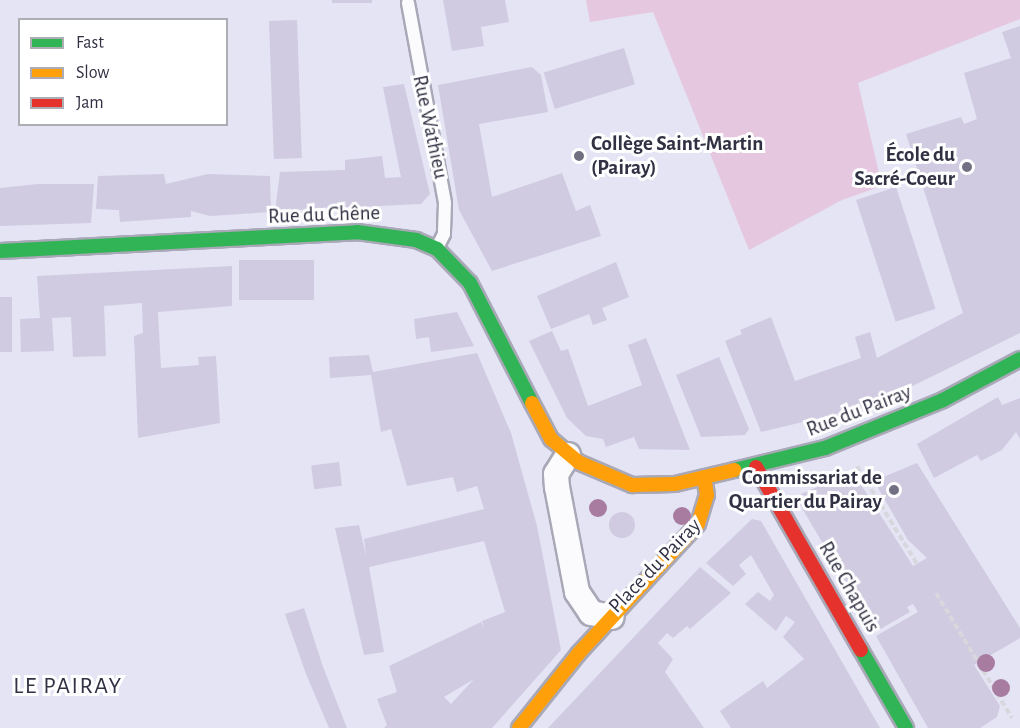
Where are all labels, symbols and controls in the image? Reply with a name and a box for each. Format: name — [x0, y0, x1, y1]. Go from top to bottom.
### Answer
legend — [18, 18, 228, 126]
text: Fast — [76, 34, 104, 52]
text: Slow — [76, 64, 109, 82]
street label: Rue Wathieu — [407, 73, 453, 181]
text: Jam — [76, 94, 104, 112]
place label: Collège Saint-Martin (Pairay) — [591, 131, 763, 181]
place label: École du Sacré-Coeur — [854, 142, 955, 192]
marker: Collège Saint-Martin (Pairay) — [572, 149, 586, 163]
marker: École du Sacré-Coeur — [960, 160, 974, 174]
street label: Rue du Chêne — [268, 200, 380, 230]
street label: Rue du Pairay — [803, 379, 915, 443]
place label: Commissariat de Quartier du Pairay — [729, 465, 882, 515]
marker: Commissariat de Quartier du Pairay — [887, 483, 901, 497]
street label: Place du Pairay — [603, 513, 707, 619]
street label: Rue Chapuis — [813, 537, 885, 637]
district label: LE PAIRAY — [13, 673, 123, 701]

